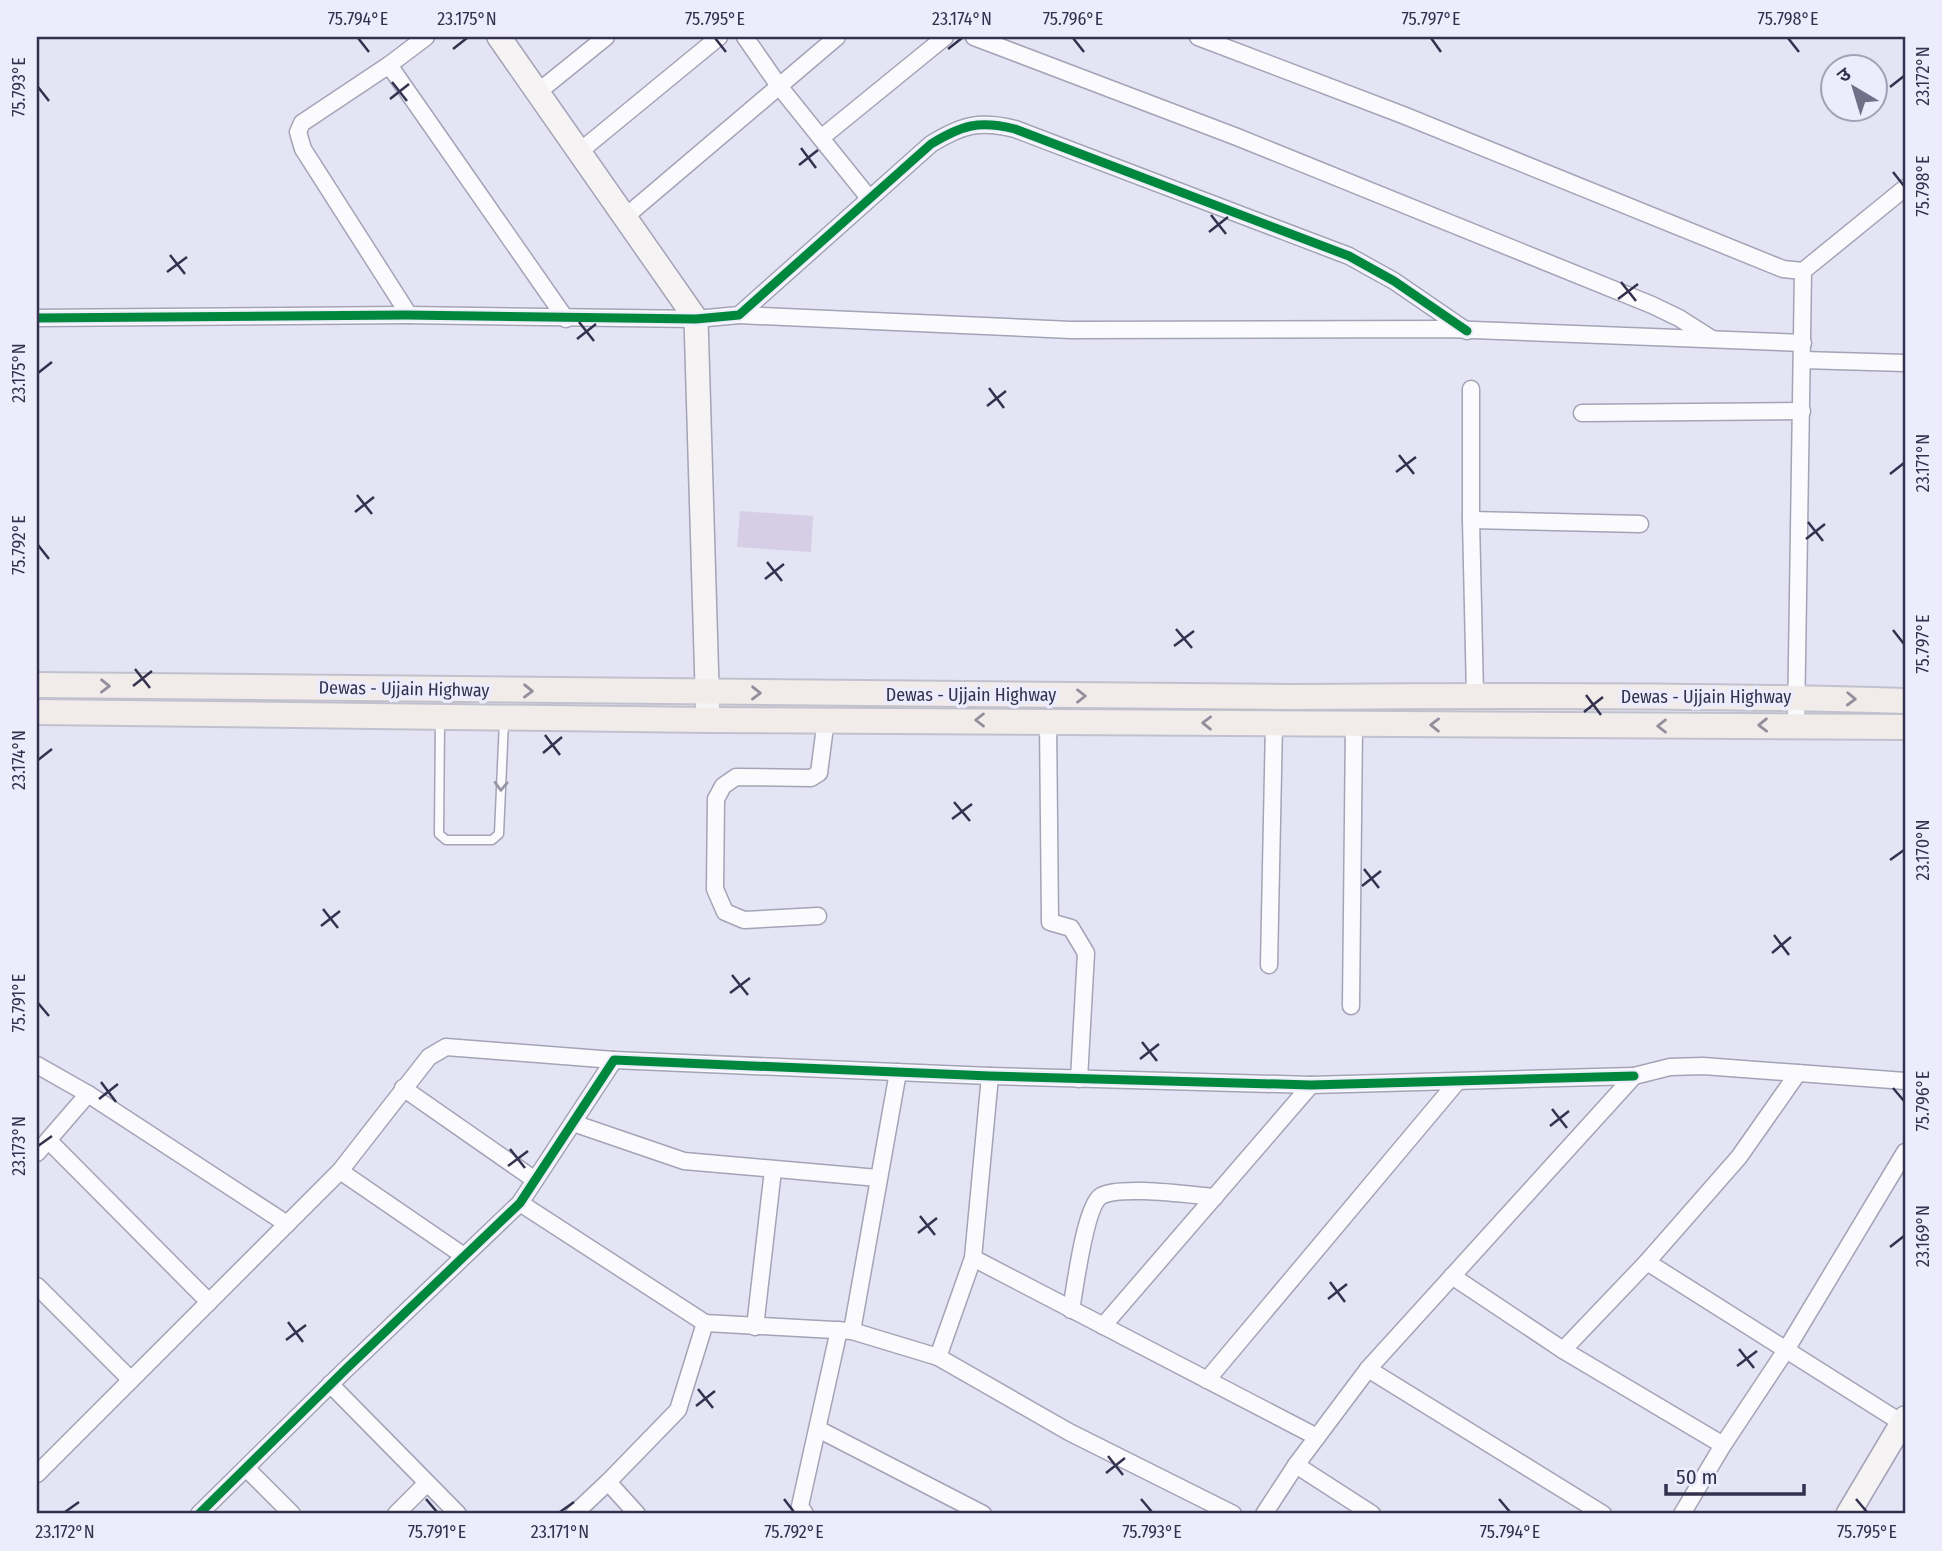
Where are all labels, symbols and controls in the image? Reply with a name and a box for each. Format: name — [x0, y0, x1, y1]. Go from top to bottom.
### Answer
text: 75.794°E — [328, 8, 388, 30]
text: 23.175°N — [437, 8, 497, 30]
text: 75.795°E — [685, 8, 745, 30]
text: 23.174°N — [932, 8, 992, 30]
text: 75.796°E — [1043, 8, 1103, 30]
text: 75.797°E — [1402, 8, 1461, 30]
text: 75.798°E — [1758, 8, 1818, 30]
text: 23.172°N — [1912, 46, 1934, 106]
north arrow — [1820, 52, 1890, 122]
text: 75.793°E — [8, 57, 30, 117]
text: उ — [1832, 62, 1856, 87]
text: 75.798°E — [1912, 156, 1934, 216]
text: 23.175°N — [8, 343, 30, 403]
text: 23.171°N — [1912, 434, 1934, 492]
text: 75.792°E — [8, 515, 30, 575]
text: 75.797°E — [1912, 615, 1934, 674]
street label: Dewas - Ujjain Highway — [319, 677, 489, 701]
one-way arrow — [100, 678, 111, 694]
one-way arrow — [524, 683, 534, 699]
street label: Dewas - Ujjain Highway — [886, 684, 1056, 706]
one-way arrow — [751, 685, 762, 701]
street label: Dewas - Ujjain Highway — [1621, 686, 1791, 708]
one-way arrow — [1076, 688, 1087, 703]
one-way arrow — [1845, 692, 1856, 707]
one-way arrow — [974, 712, 984, 728]
one-way arrow — [1201, 715, 1212, 730]
one-way arrow — [1429, 717, 1440, 732]
one-way arrow — [1757, 717, 1768, 733]
one-way arrow — [1656, 718, 1667, 734]
text: 23.174°N — [8, 730, 30, 790]
one-way arrow — [493, 781, 508, 792]
text: 23.170°N — [1912, 820, 1934, 880]
text: 75.791°E — [8, 974, 30, 1032]
text: 75.796°E — [1912, 1071, 1934, 1131]
text: 23.173°N — [8, 1116, 30, 1176]
text: 23.169°N — [1912, 1205, 1934, 1267]
scale bar — [1666, 1453, 1804, 1497]
text: 50 m — [1676, 1464, 1718, 1490]
text: 23.172°N — [35, 1521, 95, 1543]
text: 75.791°E — [408, 1521, 466, 1543]
text: 23.171°N — [531, 1521, 589, 1543]
text: 75.792°E — [764, 1521, 824, 1543]
text: 75.793°E — [1122, 1521, 1182, 1543]
text: 75.794°E — [1480, 1521, 1540, 1543]
text: 75.795°E — [1837, 1521, 1897, 1543]

